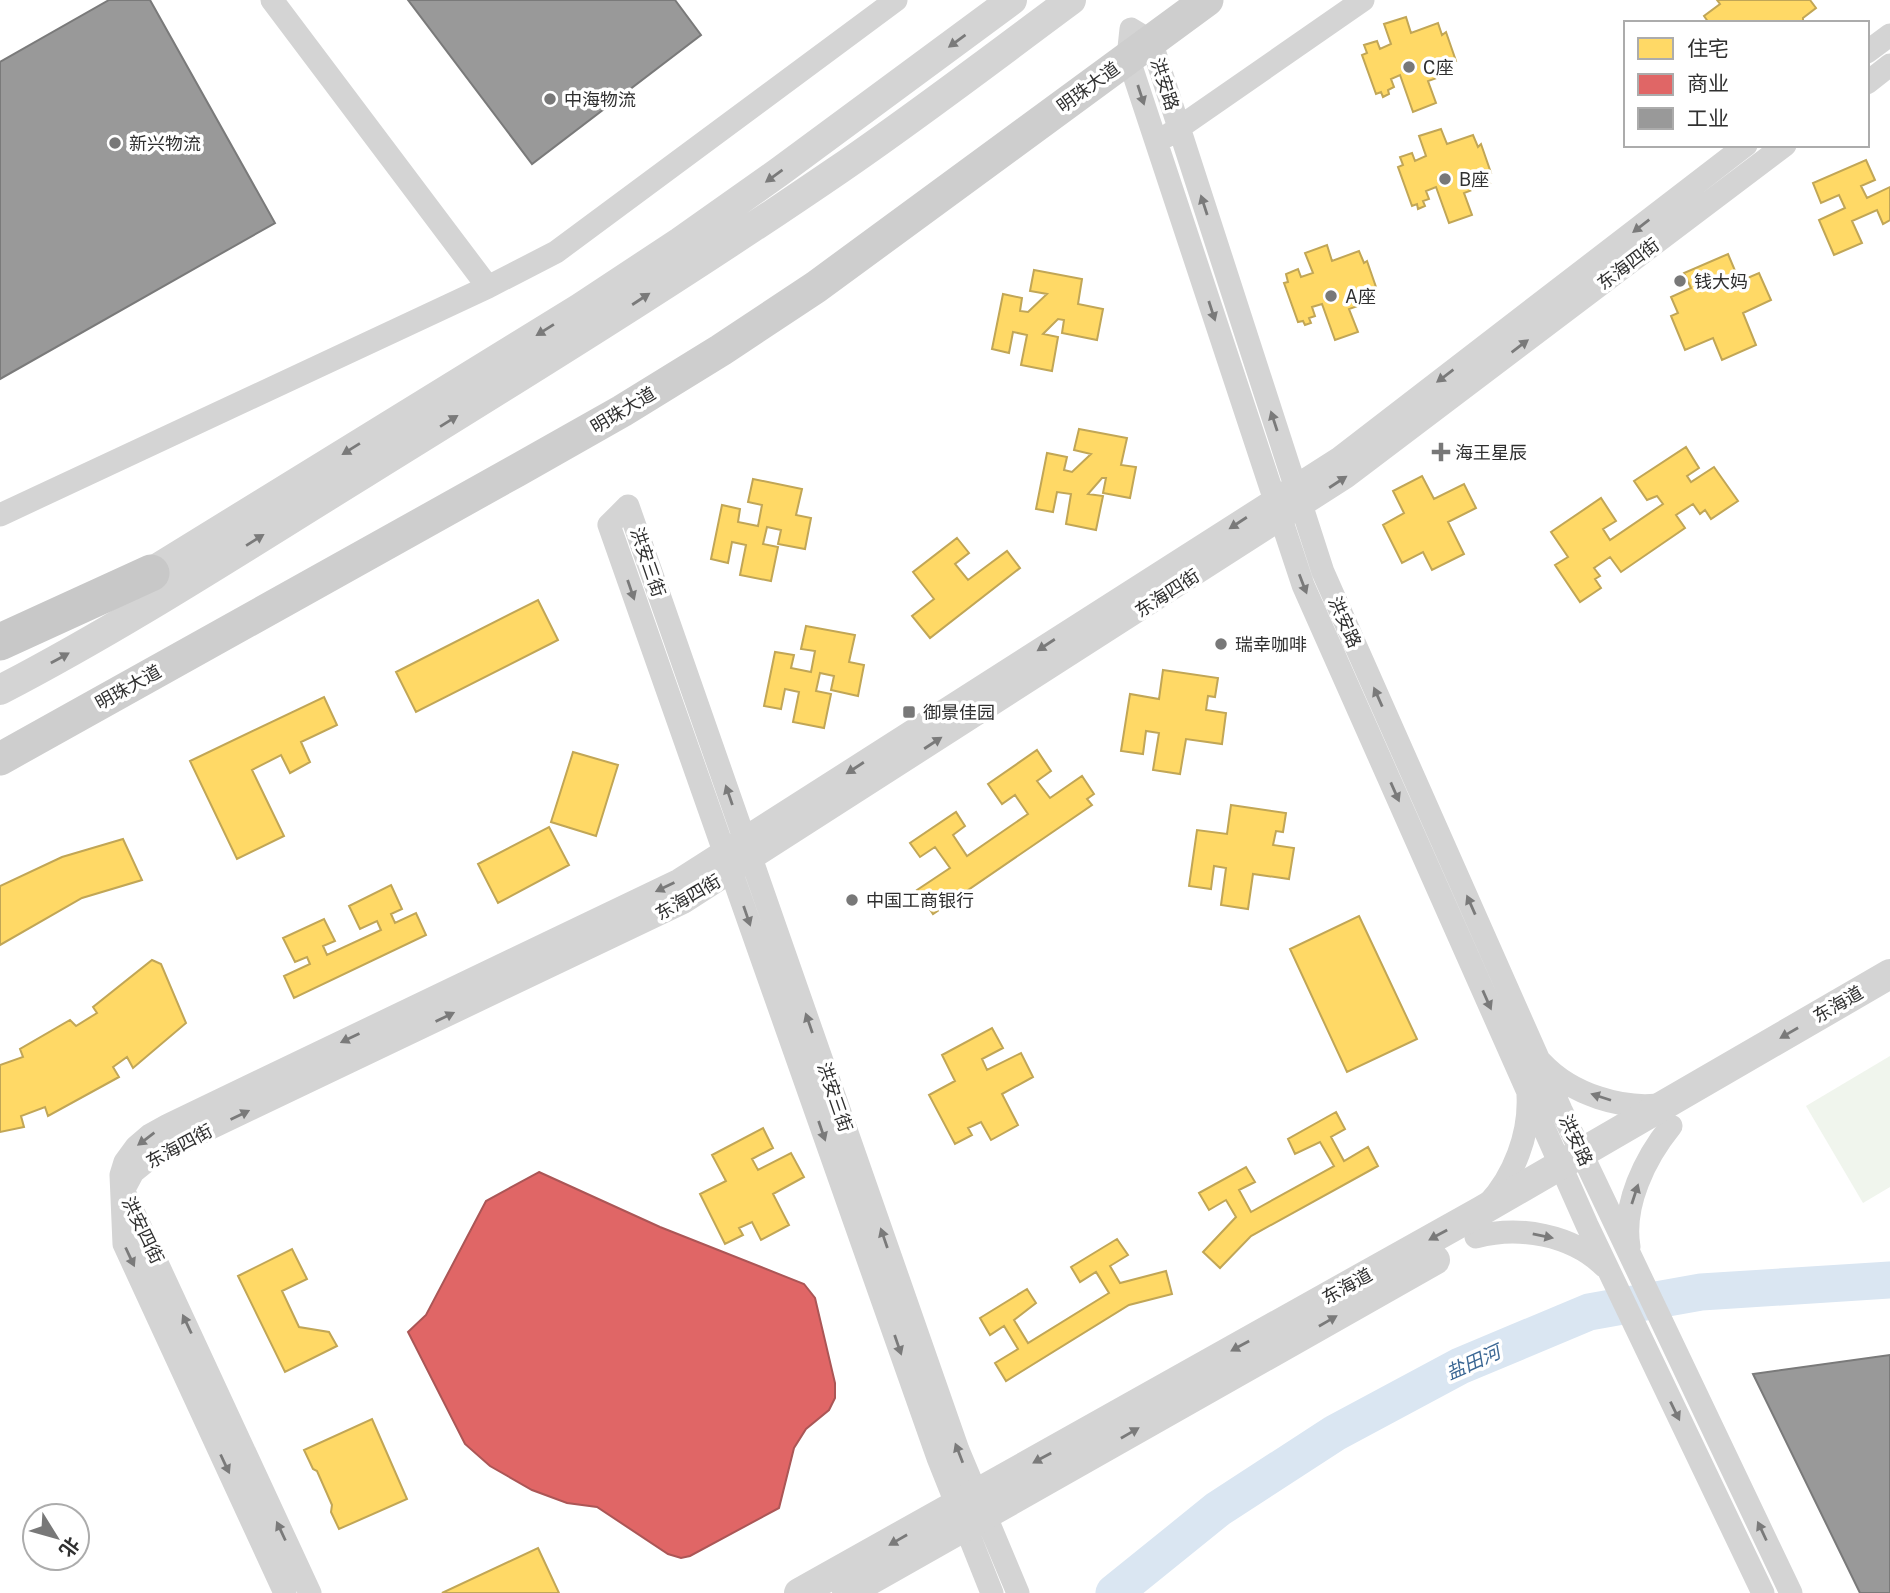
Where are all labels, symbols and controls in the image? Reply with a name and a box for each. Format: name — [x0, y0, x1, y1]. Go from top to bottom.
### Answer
legend — [1624, 21, 1869, 147]
one-way arrow — [949, 33, 967, 48]
text: 住宅 — [1687, 36, 1729, 61]
street label: 洪安路 — [1147, 55, 1183, 113]
street label: 明珠大道 — [1053, 57, 1123, 117]
place label: C座 — [1423, 57, 1453, 78]
marker: C座 — [1401, 59, 1417, 75]
text: 商业 — [1687, 71, 1729, 96]
one-way arrow — [1136, 85, 1147, 106]
place label: 中海物流 — [564, 89, 636, 110]
marker: 中海物流 — [542, 91, 558, 107]
text: 工业 — [1687, 106, 1729, 131]
place label: 新兴物流 — [129, 133, 201, 154]
marker: 新兴物流 — [107, 135, 123, 151]
one-way arrow — [765, 169, 783, 183]
place label: B座 — [1459, 169, 1489, 190]
marker: B座 — [1437, 171, 1453, 187]
one-way arrow — [1199, 194, 1209, 215]
one-way arrow — [1632, 219, 1650, 233]
street label: 东海四街 — [1593, 234, 1663, 294]
place label: 钱大妈 — [1694, 271, 1748, 292]
marker: 钱大妈 — [1672, 273, 1688, 289]
place label: A座 — [1345, 286, 1376, 307]
marker: A座 — [1323, 288, 1339, 304]
one-way arrow — [631, 293, 650, 306]
one-way arrow — [1208, 301, 1218, 322]
one-way arrow — [535, 323, 554, 336]
one-way arrow — [1511, 338, 1529, 353]
one-way arrow — [1437, 369, 1455, 384]
street label: 明珠大道 — [587, 382, 659, 438]
one-way arrow — [1269, 410, 1279, 431]
one-way arrow — [439, 414, 458, 427]
place label: 海王星辰 — [1455, 442, 1527, 463]
one-way arrow — [342, 443, 361, 456]
marker: 海王星辰 — [1433, 444, 1449, 460]
one-way arrow — [1329, 476, 1348, 489]
one-way arrow — [1228, 516, 1248, 529]
street label: 洪安三街 — [626, 525, 670, 599]
one-way arrow — [245, 534, 265, 547]
street label: 东海四街 — [1131, 565, 1203, 621]
one-way arrow — [1298, 573, 1309, 594]
one-way arrow — [626, 579, 637, 600]
street label: 洪安路 — [1324, 593, 1366, 651]
place label: 瑞幸咖啡 — [1235, 634, 1307, 655]
marker: 瑞幸咖啡 — [1213, 636, 1229, 652]
one-way arrow — [1037, 639, 1056, 652]
one-way arrow — [51, 652, 70, 664]
street label: 明珠大道 — [91, 660, 165, 714]
one-way arrow — [1373, 687, 1384, 708]
place label: 御景佳园 — [923, 702, 995, 723]
marker: 御景佳园 — [901, 704, 917, 720]
one-way arrow — [923, 737, 942, 750]
one-way arrow — [845, 761, 864, 774]
one-way arrow — [1389, 782, 1401, 802]
one-way arrow — [723, 784, 734, 805]
street label: 东海四街 — [652, 870, 724, 924]
one-way arrow — [655, 882, 676, 893]
place label: 中国工商银行 — [866, 890, 974, 911]
marker: 中国工商银行 — [844, 892, 860, 908]
one-way arrow — [1465, 895, 1477, 915]
one-way arrow — [742, 906, 753, 927]
street label: 东海道 — [1809, 981, 1867, 1027]
one-way arrow — [1481, 990, 1493, 1010]
one-way arrow — [435, 1011, 455, 1022]
one-way arrow — [803, 1013, 814, 1034]
one-way arrow — [1779, 1027, 1798, 1039]
one-way arrow — [340, 1032, 360, 1044]
street label: 洪安三街 — [813, 1060, 857, 1134]
one-way arrow — [1590, 1091, 1611, 1102]
one-way arrow — [229, 1109, 250, 1120]
street label: 洪安路 — [1555, 1111, 1597, 1169]
street label: 东海四街 — [142, 1120, 216, 1172]
one-way arrow — [817, 1120, 828, 1141]
one-way arrow — [137, 1132, 156, 1146]
one-way arrow — [1630, 1183, 1641, 1204]
street label: 洪安四街 — [118, 1193, 168, 1267]
one-way arrow — [878, 1227, 889, 1248]
one-way arrow — [1429, 1229, 1448, 1241]
one-way arrow — [1532, 1231, 1554, 1242]
one-way arrow — [124, 1247, 136, 1267]
street label: 东海道 — [1318, 1264, 1376, 1308]
one-way arrow — [181, 1314, 193, 1334]
one-way arrow — [1318, 1315, 1338, 1327]
one-way arrow — [893, 1335, 904, 1356]
water label: 盐田河 — [1442, 1339, 1507, 1384]
one-way arrow — [1231, 1340, 1250, 1352]
one-way arrow — [1670, 1401, 1681, 1421]
one-way arrow — [1120, 1427, 1140, 1439]
one-way arrow — [954, 1442, 965, 1463]
one-way arrow — [1032, 1452, 1052, 1464]
one-way arrow — [220, 1453, 231, 1474]
north arrow — [21, 1502, 91, 1572]
one-way arrow — [276, 1521, 287, 1541]
one-way arrow — [1756, 1521, 1767, 1541]
text: 北 — [55, 1533, 84, 1561]
one-way arrow — [888, 1534, 907, 1546]

